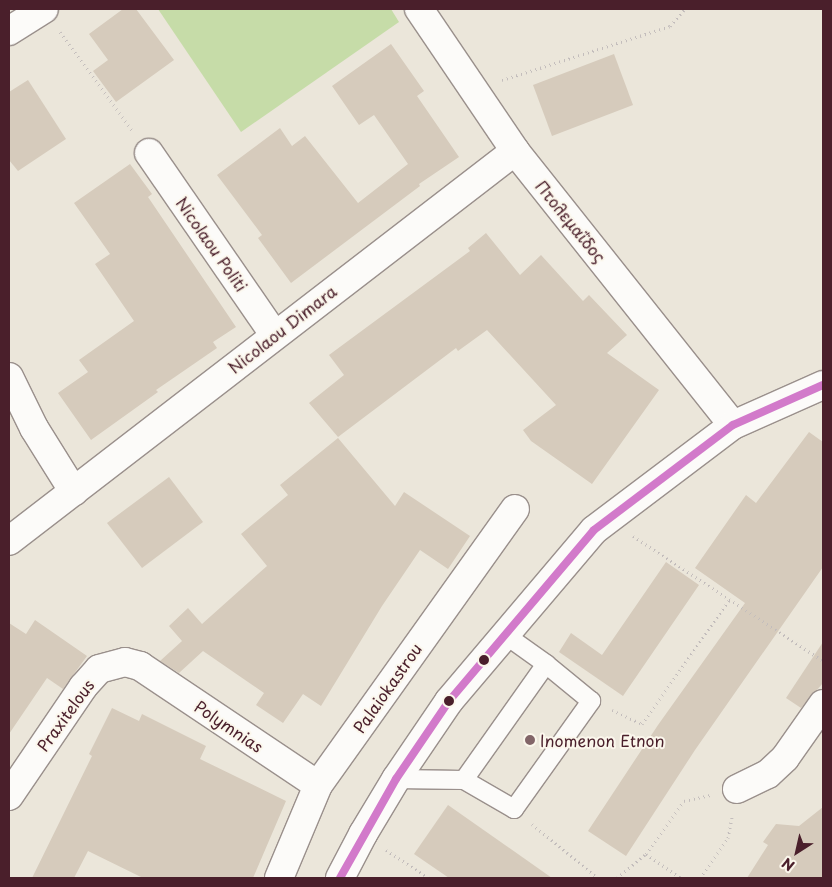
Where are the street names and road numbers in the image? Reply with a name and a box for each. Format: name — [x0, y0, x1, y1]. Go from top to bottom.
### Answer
street label: Πτολεμαΐδος — [532, 176, 610, 266]
street label: Nicolaou Politi — [172, 193, 252, 295]
street label: Nicolaou Dimara — [224, 281, 340, 377]
street label: Palaiokastrou — [349, 639, 425, 737]
street label: Praxitelous — [33, 675, 97, 755]
street label: Polymnias — [191, 696, 267, 756]

